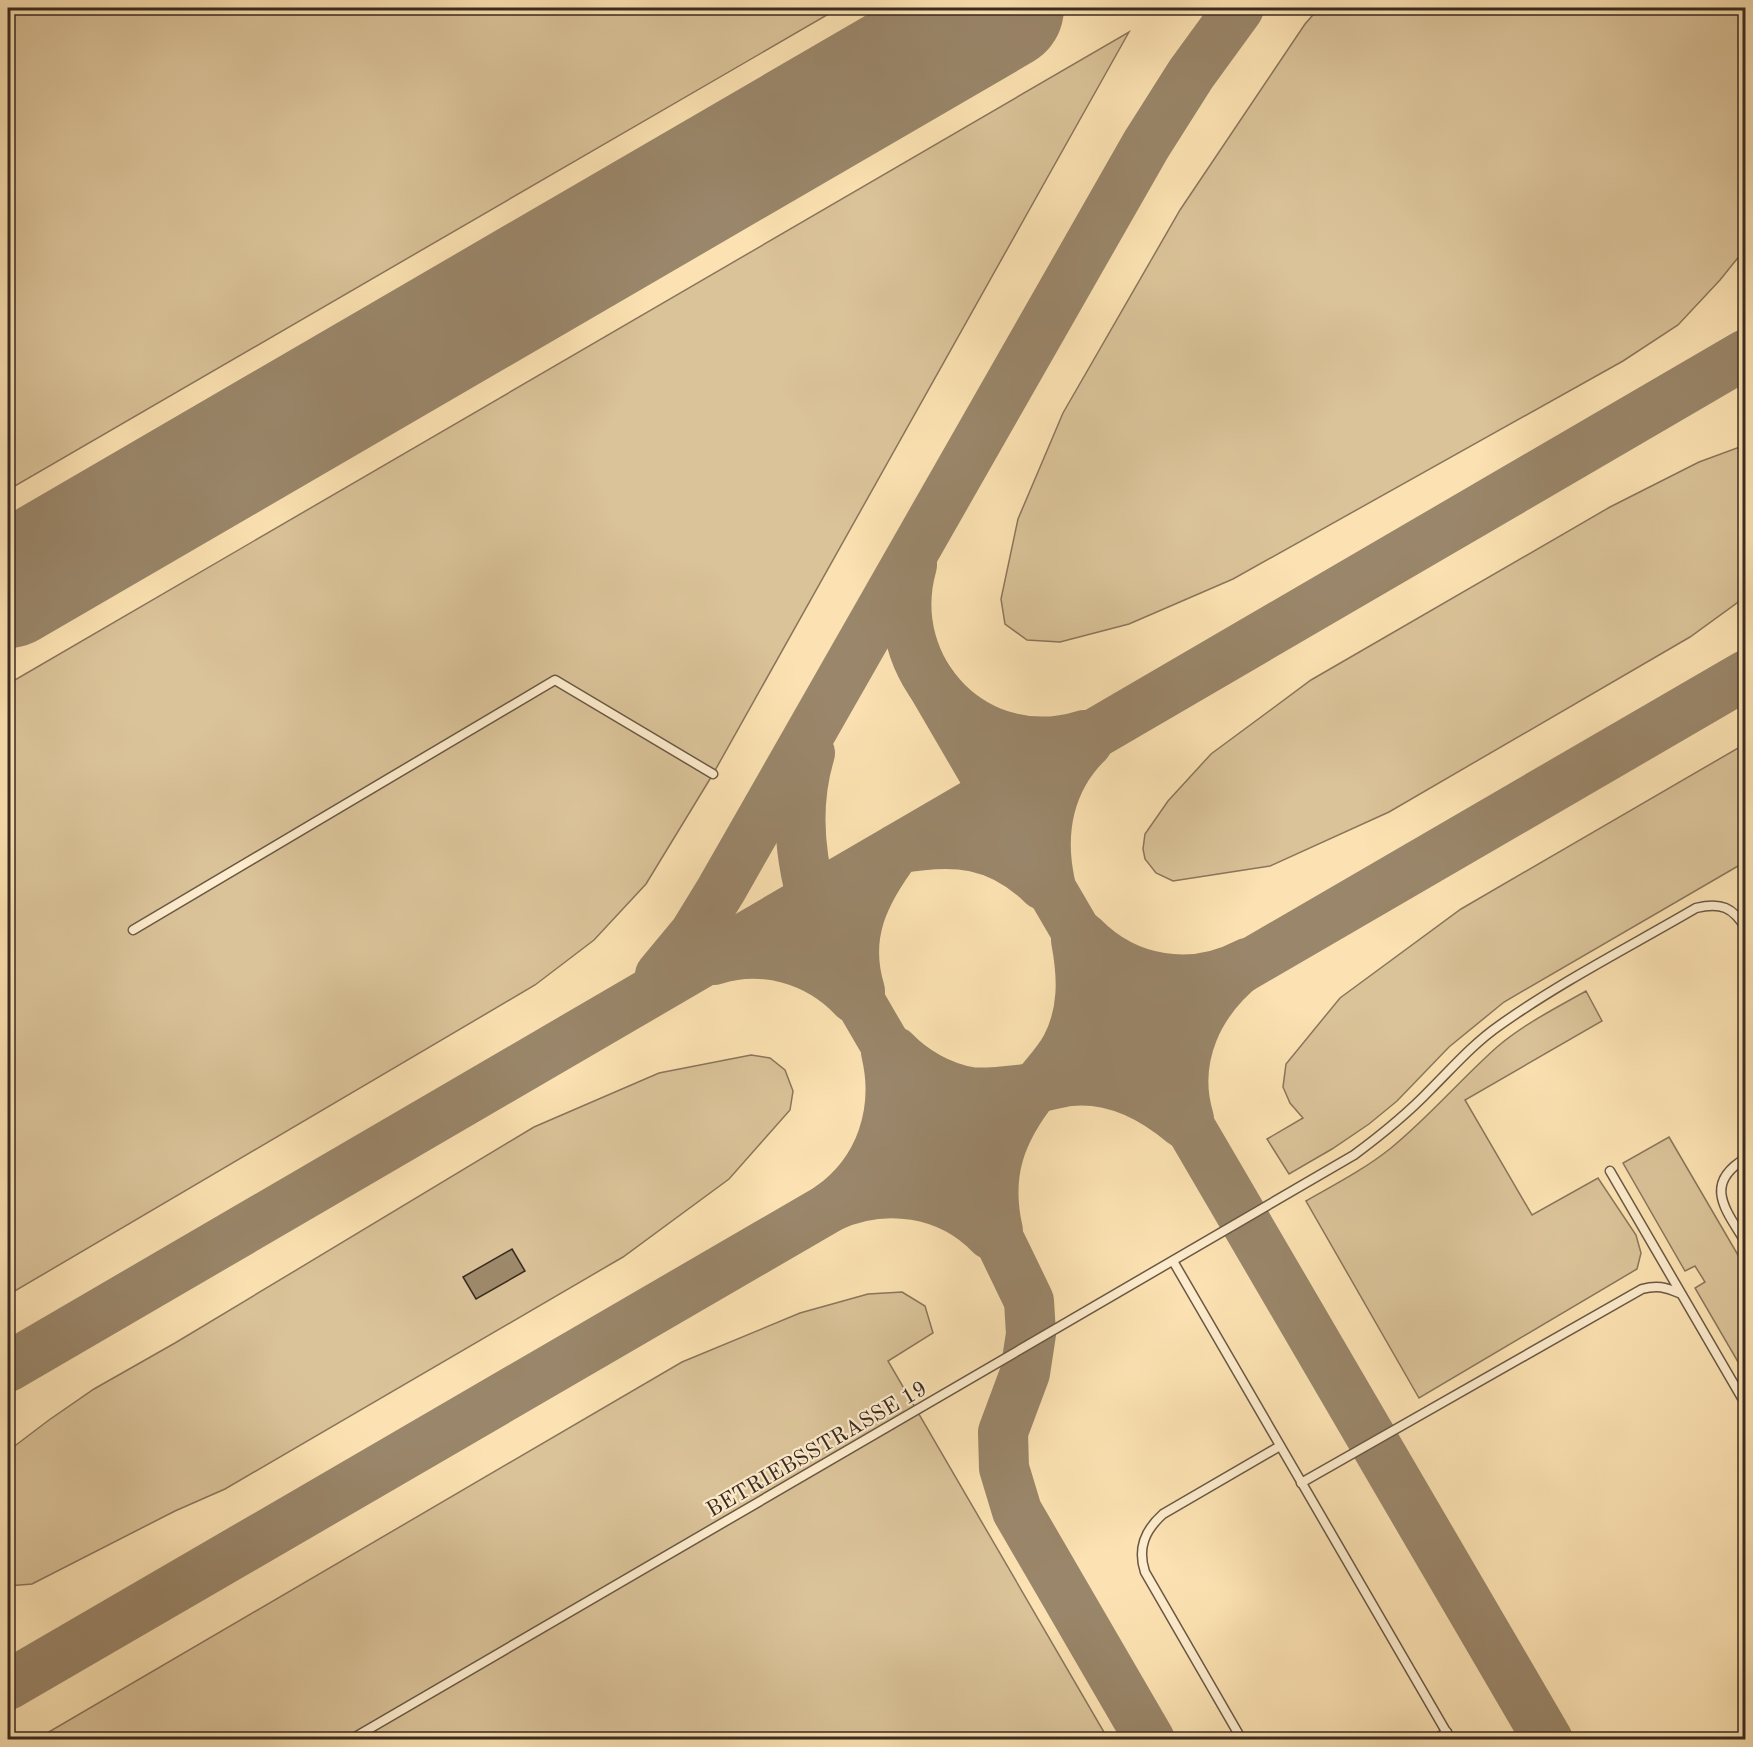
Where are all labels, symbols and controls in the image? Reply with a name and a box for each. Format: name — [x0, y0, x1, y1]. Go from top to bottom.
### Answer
street label: BETRIEBSSTRASSE 19 — [703, 1378, 931, 1522]

